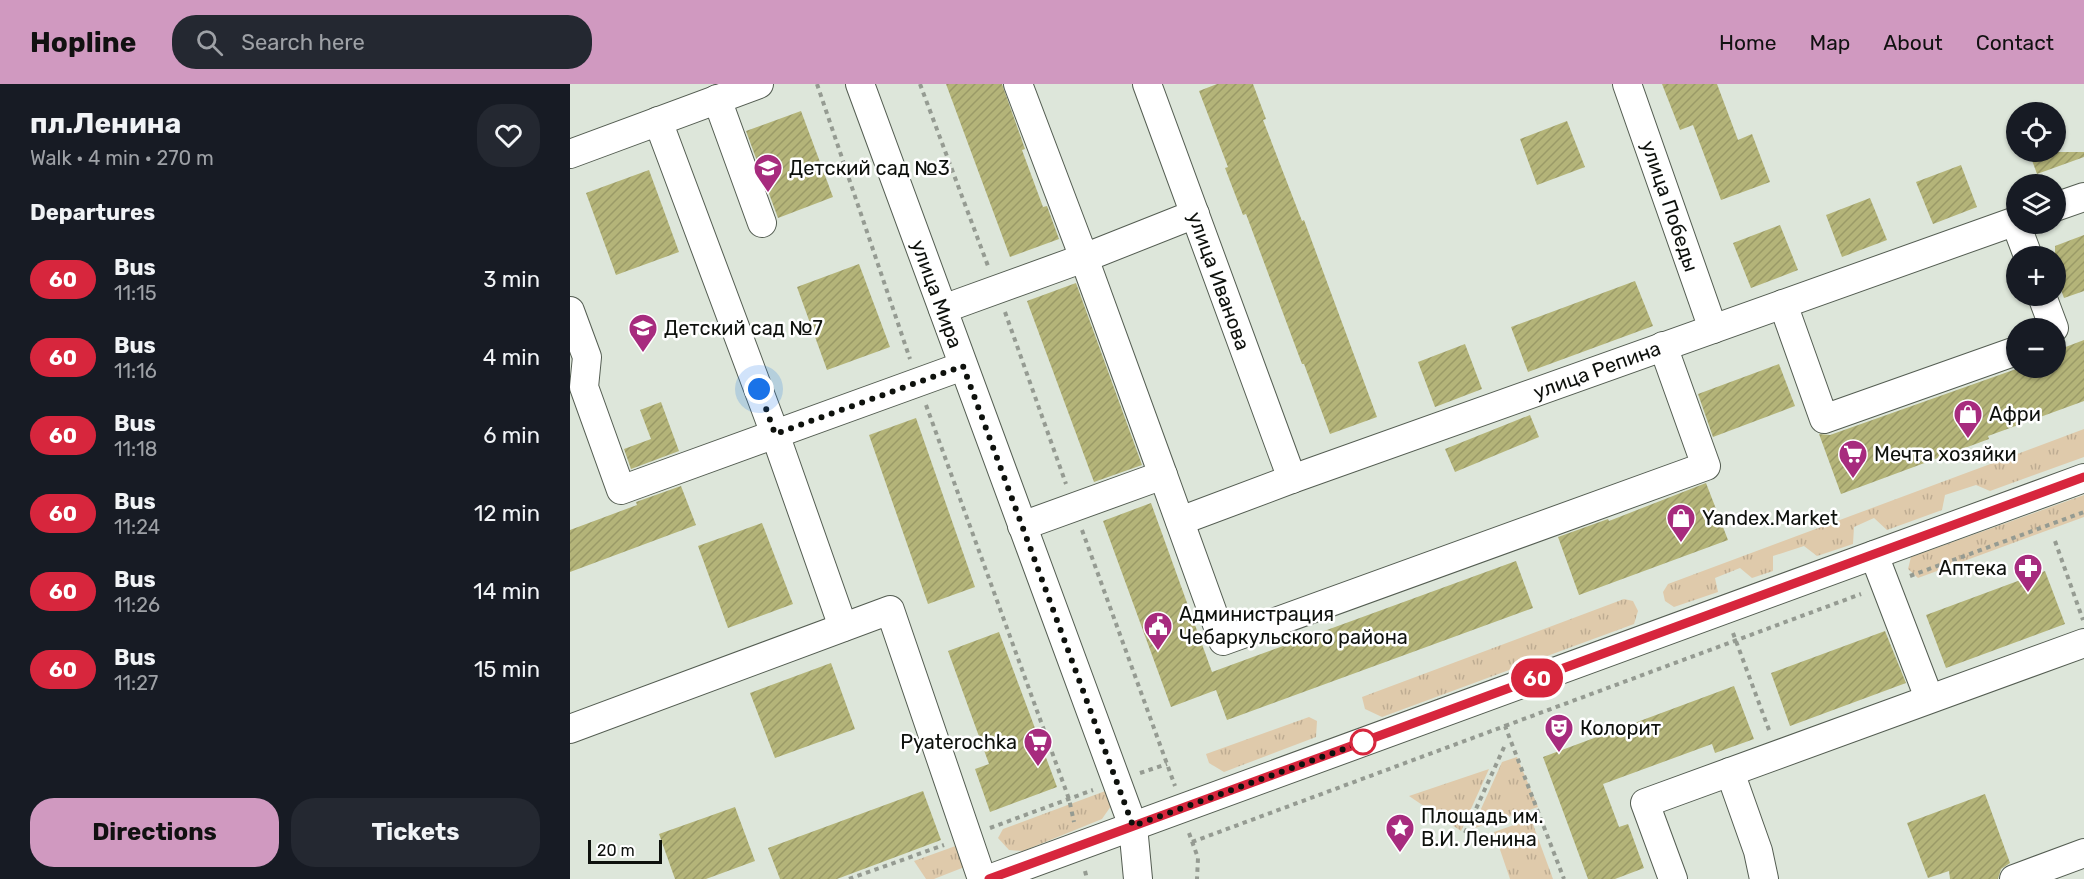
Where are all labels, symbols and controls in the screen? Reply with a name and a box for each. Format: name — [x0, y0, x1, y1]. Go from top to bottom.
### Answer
search box — [172, 15, 592, 69]
text: Hopline — [30, 26, 136, 59]
icon: search — [193, 26, 226, 59]
text: Search here — [241, 29, 365, 56]
text: Home — [1719, 30, 1776, 55]
text: Map — [1809, 30, 1850, 55]
text: About — [1883, 30, 1943, 55]
text: Contact — [1976, 30, 2054, 55]
map controls — [2006, 102, 2066, 378]
button: locate — [2006, 102, 2066, 162]
button: heart — [477, 104, 540, 167]
text: пл.Ленина — [30, 107, 181, 140]
street label: улица Победы — [1636, 137, 1704, 275]
text: Walk · 4 min · 270 m — [30, 146, 214, 170]
school or university icon: Детский сад №3 — [752, 152, 784, 194]
place label: Детский сад №3 — [789, 156, 950, 180]
button: layers — [2006, 174, 2066, 234]
text: Departures — [30, 199, 155, 226]
street label: улица Иванова — [1183, 209, 1255, 353]
street label: улица Мира — [906, 237, 968, 351]
button: + — [2006, 246, 2066, 306]
text: Bus — [114, 254, 156, 281]
text: 3 min — [483, 266, 540, 293]
text: 60 — [49, 267, 77, 292]
text: 11:15 — [114, 281, 157, 305]
school or university icon: Детский сад №7 — [627, 312, 659, 354]
place label: Детский сад №7 — [664, 316, 823, 340]
button: − — [2006, 318, 2066, 378]
text: Bus — [114, 332, 156, 359]
street label: улица Репина — [1530, 336, 1664, 404]
text: 4 min — [483, 344, 540, 371]
text: 60 — [49, 345, 77, 370]
text: 11:16 — [114, 359, 157, 383]
your location — [744, 374, 774, 404]
shop icon: Афри — [1952, 398, 1984, 440]
place label: Афри — [1989, 402, 2041, 426]
text: Bus — [114, 410, 156, 437]
text: 6 min — [483, 422, 540, 449]
text: 60 — [49, 423, 77, 448]
text: 11:18 — [114, 437, 158, 461]
supermarket icon: Мечта хозяйки — [1837, 438, 1869, 480]
place label: Мечта хозяйки — [1874, 442, 2017, 466]
text: Bus — [114, 488, 156, 515]
text: 12 min — [474, 500, 540, 527]
text: 60 — [49, 501, 77, 526]
shop icon: Yandex.Market — [1665, 502, 1697, 544]
place label: Yandex.Market — [1702, 506, 1838, 530]
text: 11:24 — [114, 515, 160, 539]
pharmacy icon: Аптека — [2012, 552, 2044, 594]
place label: Аптека — [1939, 556, 2007, 580]
text: Bus — [114, 566, 156, 593]
text: 14 min — [473, 578, 540, 605]
text: 60 — [49, 579, 77, 604]
text: 11:26 — [114, 593, 160, 617]
place label: Администрация Чебаркульского района — [1179, 602, 1408, 649]
public building icon: Администрация Чебаркульского района — [1142, 610, 1174, 652]
text: Bus — [114, 644, 156, 671]
text: 15 min — [474, 656, 540, 683]
text: 60 — [49, 657, 77, 682]
line badge: 60 — [1510, 658, 1564, 698]
text: 60 — [1523, 666, 1551, 691]
text: 11:27 — [114, 671, 158, 695]
theatre icon: Колорит — [1543, 712, 1575, 754]
place label: Колорит — [1580, 716, 1661, 740]
supermarket icon: Pyaterochka — [1022, 726, 1054, 768]
unlabelled marker — [1350, 729, 1376, 755]
place label: Pyaterochka — [900, 730, 1017, 754]
button: Directions — [30, 798, 279, 867]
button: Tickets — [291, 798, 540, 867]
place label: Площадь им. В.И. Ленина — [1421, 804, 1543, 851]
place icon: Площадь им. В.И. Ленина — [1384, 812, 1416, 854]
scale bar — [588, 837, 662, 864]
text: 20 m — [597, 841, 635, 860]

